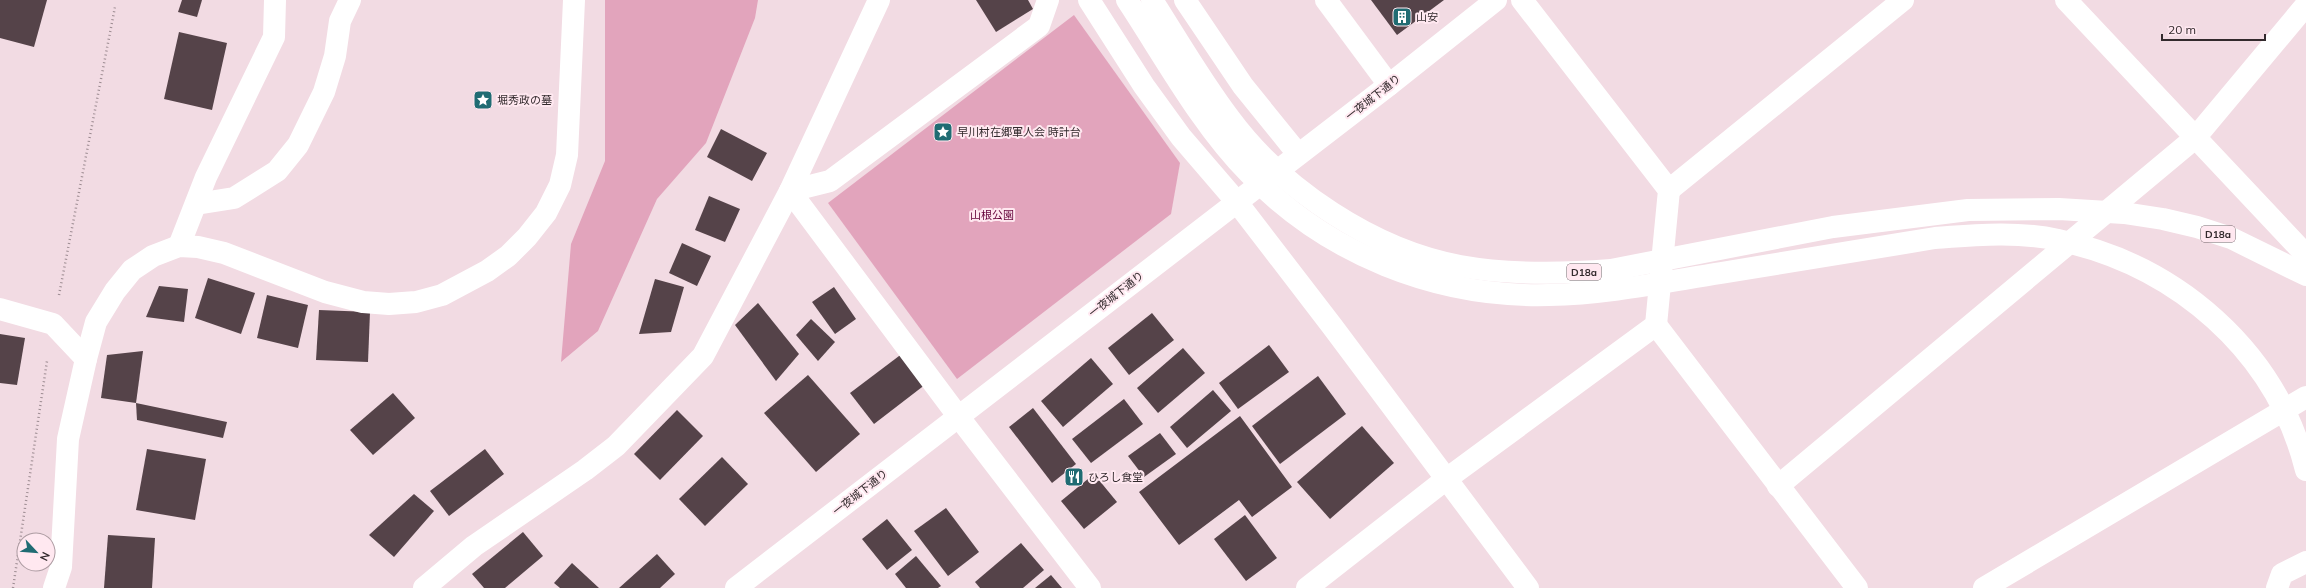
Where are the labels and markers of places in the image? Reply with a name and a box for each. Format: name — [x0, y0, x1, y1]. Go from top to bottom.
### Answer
building icon: 山安 — [1391, 6, 1413, 28]
place label: 山安 — [1416, 10, 1438, 24]
place icon: 堀秀政の墓 — [472, 89, 494, 111]
place label: 堀秀政の墓 — [497, 93, 552, 107]
place icon: 早川村在郷軍人会 時計台 — [932, 121, 954, 143]
place label: 早川村在郷軍人会 時計台 — [957, 125, 1081, 139]
restaurant icon: ひろし食堂 — [1063, 466, 1085, 488]
place label: ひろし食堂 — [1088, 470, 1143, 484]

